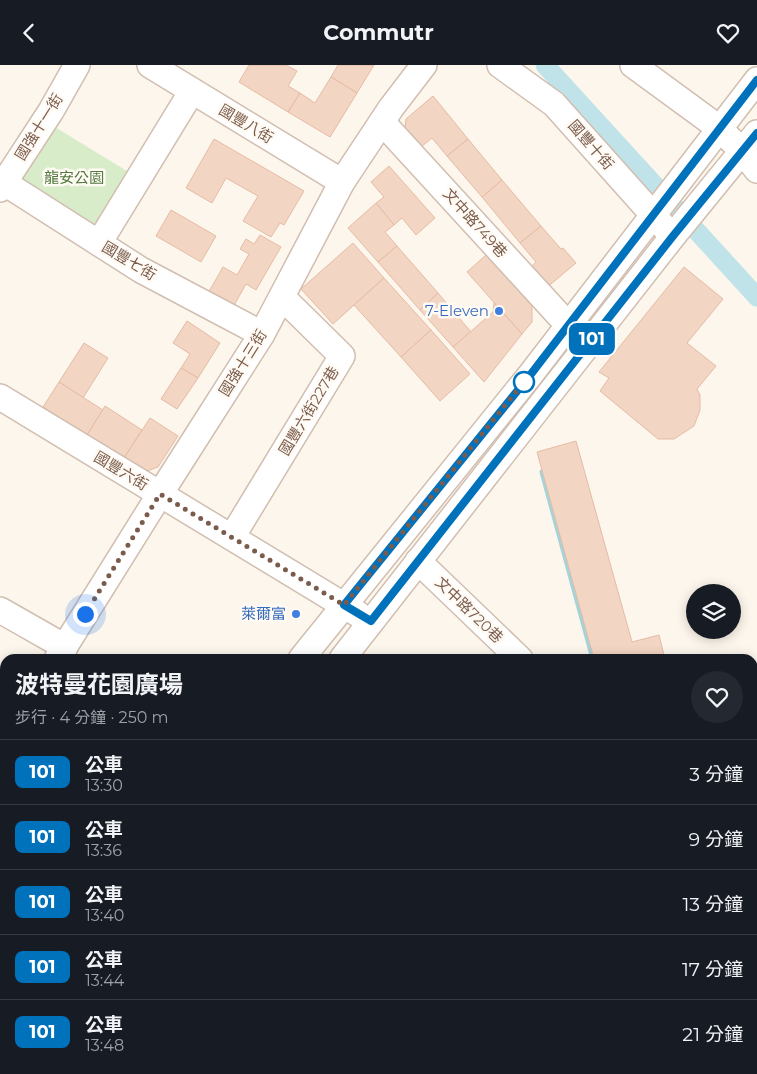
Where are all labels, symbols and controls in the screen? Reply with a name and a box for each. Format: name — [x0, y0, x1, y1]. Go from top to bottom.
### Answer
icon: back — [15, 19, 43, 47]
text: Commutr — [323, 19, 434, 46]
icon: heart — [714, 19, 742, 47]
street label: 國強十一街 — [11, 90, 67, 164]
street label: 國豐八街 — [216, 100, 277, 147]
street label: 國豐十街 — [565, 116, 618, 174]
park label: 龍安公園 — [44, 168, 104, 187]
street label: 文中路749巷 — [439, 184, 511, 261]
street label: 國豐七街 — [99, 237, 160, 284]
place label: 7-Eleven — [425, 301, 489, 320]
marker: 7-Eleven — [493, 305, 505, 317]
line badge: 101 — [563, 323, 621, 355]
street label: 國強十三街 — [215, 326, 271, 400]
text: 101 — [579, 328, 605, 350]
street label: 國豐六街227巷 — [274, 363, 343, 459]
unlabelled marker — [513, 371, 535, 393]
street label: 國豐六街 — [91, 447, 152, 494]
street label: 文中路720巷 — [431, 572, 507, 647]
map controls — [686, 584, 741, 639]
button: layers — [686, 584, 741, 639]
your location — [73, 602, 98, 627]
place label: 萊爾富 — [241, 604, 286, 623]
marker: 萊爾富 — [290, 608, 302, 620]
text: 波特曼花園廣場 — [15, 670, 183, 699]
button: heart — [691, 671, 743, 723]
text: 步行 · 4 分鐘 · 250 m — [15, 708, 169, 727]
text: 公車 — [85, 753, 123, 776]
text: 101 — [29, 761, 56, 783]
text: 3 分鐘 — [689, 763, 743, 786]
text: 13:30 — [85, 776, 123, 795]
text: 公車 — [85, 818, 123, 841]
text: 101 — [29, 826, 56, 848]
text: 9 分鐘 — [688, 828, 743, 851]
text: 13:36 — [85, 841, 122, 860]
text: 公車 — [85, 883, 123, 906]
text: 101 — [29, 891, 56, 913]
text: 13 分鐘 — [682, 893, 743, 916]
text: 13:40 — [85, 906, 124, 925]
text: 公車 — [85, 948, 123, 971]
text: 101 — [29, 956, 56, 978]
text: 17 分鐘 — [682, 958, 743, 981]
text: 13:44 — [85, 971, 124, 990]
text: 公車 — [85, 1013, 123, 1036]
text: 101 — [29, 1021, 56, 1043]
text: 21 分鐘 — [682, 1023, 743, 1046]
text: 13:48 — [85, 1036, 124, 1055]

